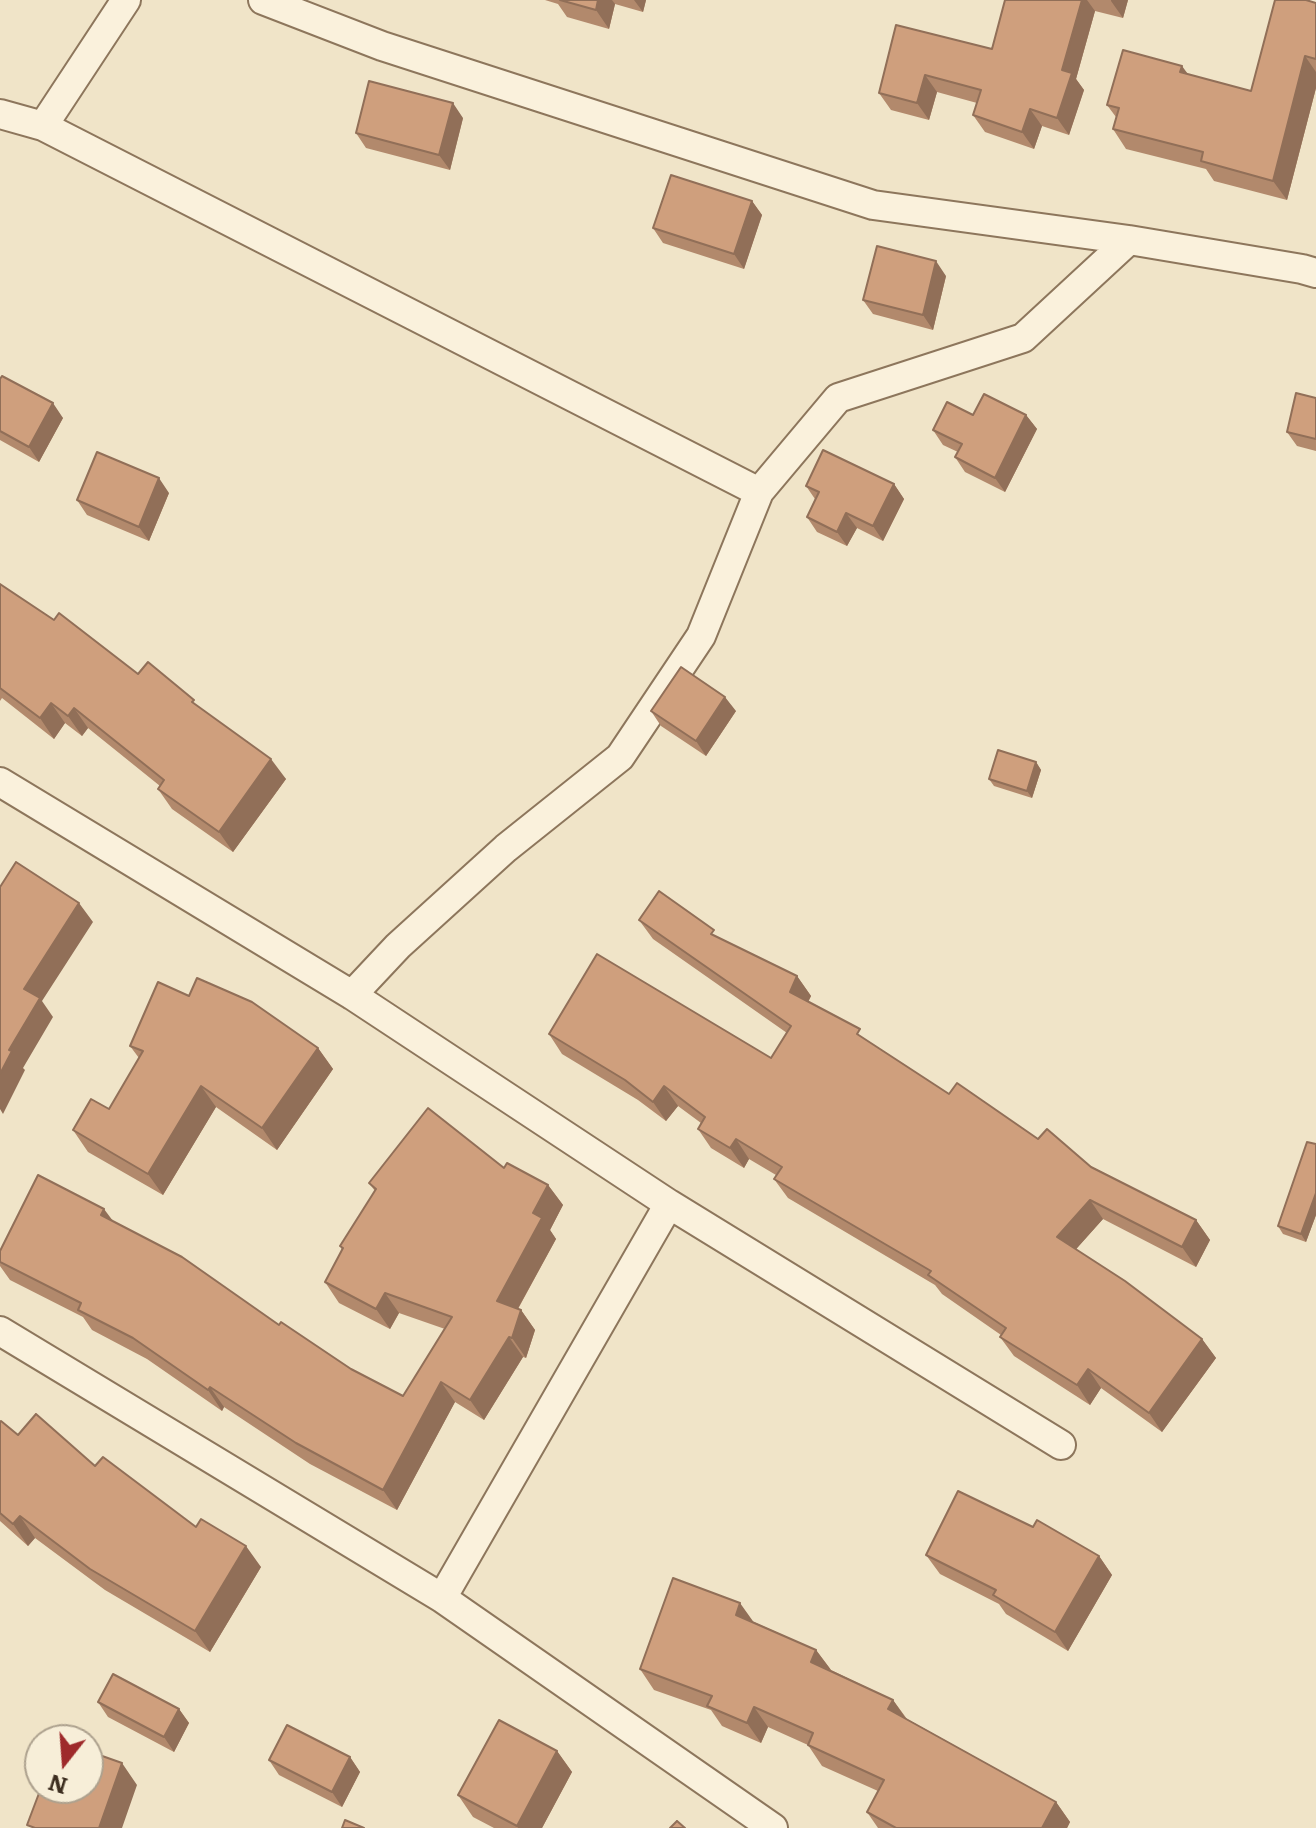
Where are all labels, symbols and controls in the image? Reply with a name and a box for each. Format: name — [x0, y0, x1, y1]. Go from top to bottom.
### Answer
north arrow — [24, 1724, 104, 1804]
text: N — [44, 1767, 71, 1804]

